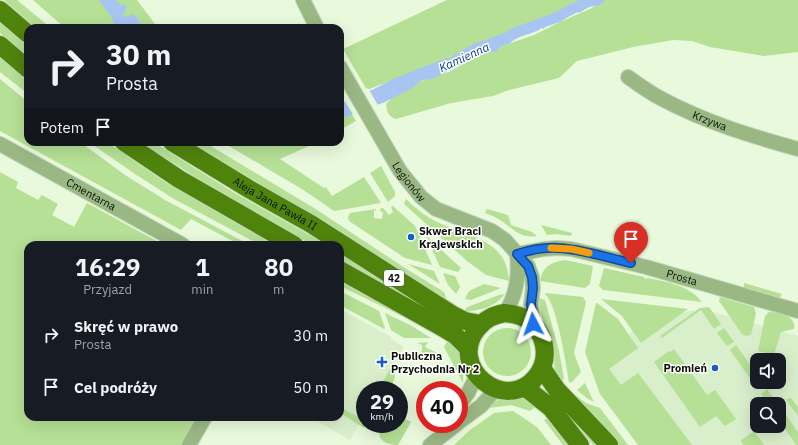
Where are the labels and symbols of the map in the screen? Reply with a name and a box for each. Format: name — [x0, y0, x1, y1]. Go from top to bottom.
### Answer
water label: Kamienna — [436, 39, 492, 75]
street label: Krzywa — [690, 108, 729, 134]
street label: Legionów — [389, 159, 429, 205]
street label: Aleja Jana Pawła II — [230, 174, 320, 233]
street label: Cmentarna — [64, 175, 118, 214]
pin — [614, 222, 648, 263]
place label: Skwer Braci Krajewskich — [419, 224, 483, 251]
marker: Skwer Braci Krajewskich — [406, 232, 416, 242]
street label: Prosta — [665, 266, 699, 289]
road number: 42 — [384, 270, 404, 286]
position arrow — [512, 303, 554, 345]
place label: Publiczna Przychodnia Nr 2 — [391, 349, 480, 376]
marker: Publiczna Przychodnia Nr 2 — [376, 356, 388, 368]
place label: Promień — [664, 361, 707, 375]
marker: Promień — [710, 363, 720, 373]
speed limit sign: 40 — [416, 381, 468, 433]

